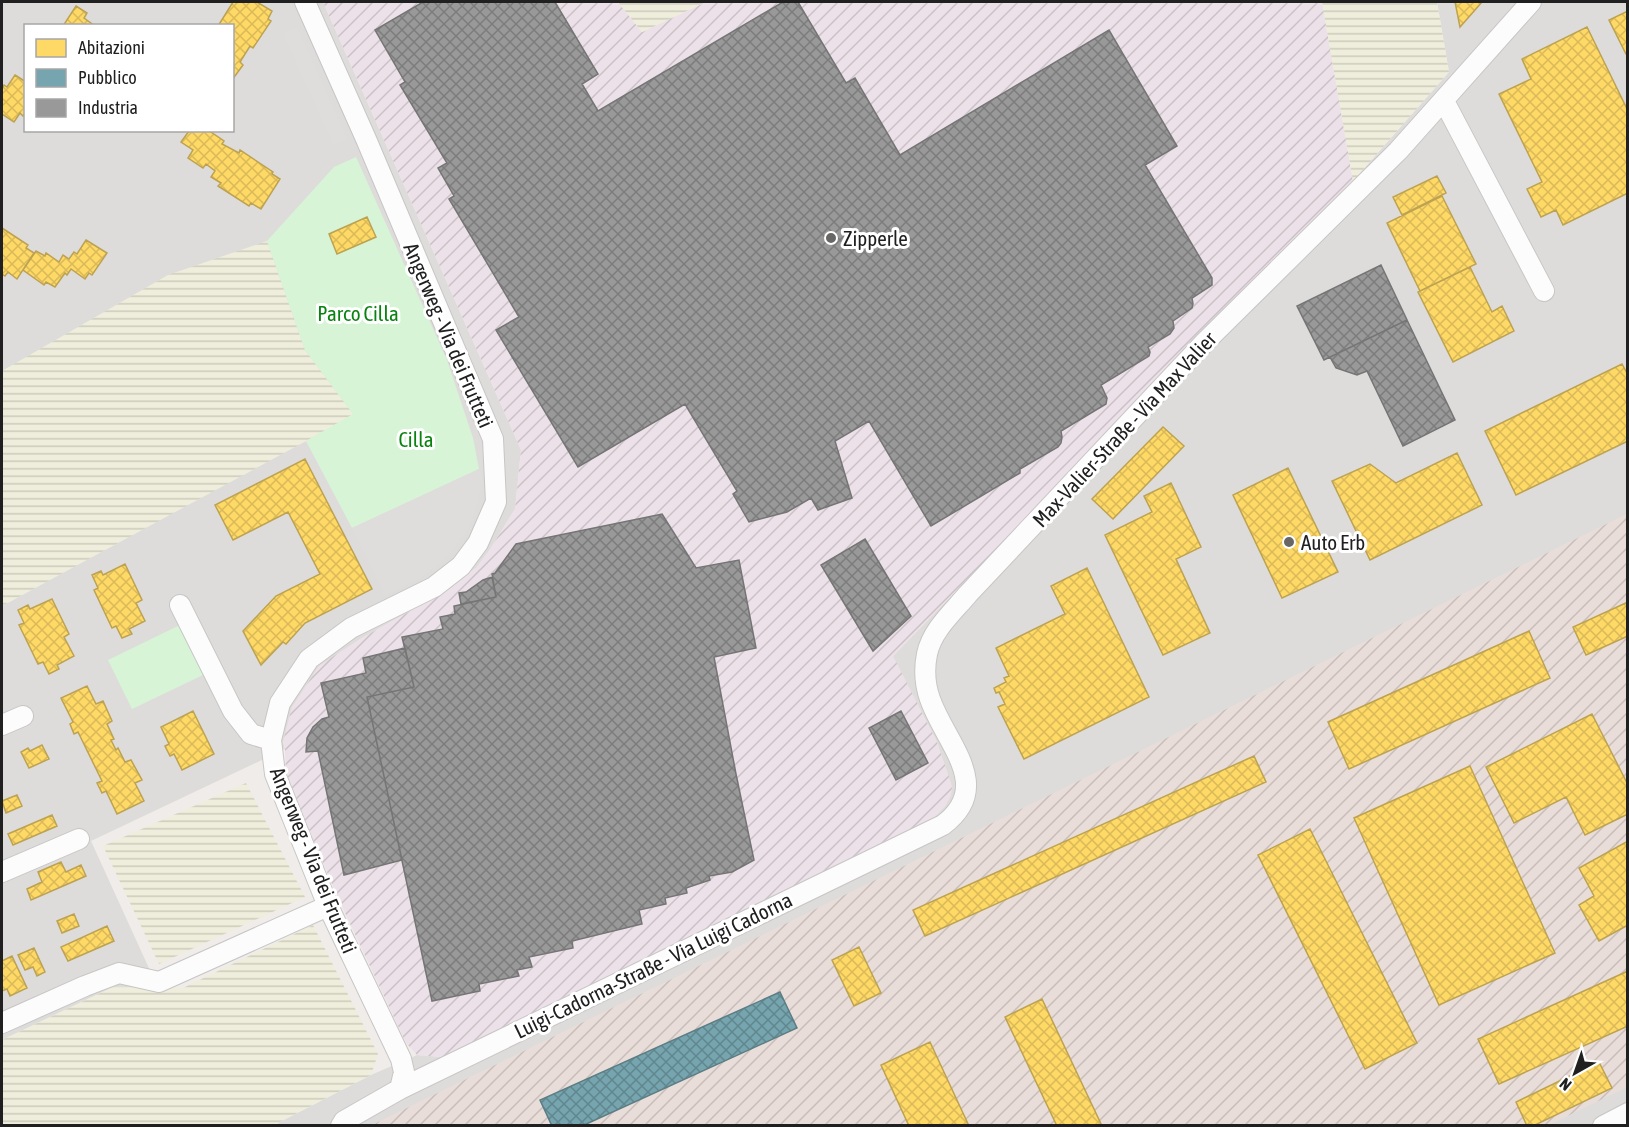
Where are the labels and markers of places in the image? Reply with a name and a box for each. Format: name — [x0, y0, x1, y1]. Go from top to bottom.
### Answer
place label: Zipperle — [843, 226, 908, 250]
marker: Zipperle — [824, 231, 838, 245]
place label: Auto Erb — [1301, 530, 1365, 554]
marker: Auto Erb — [1282, 535, 1296, 549]

